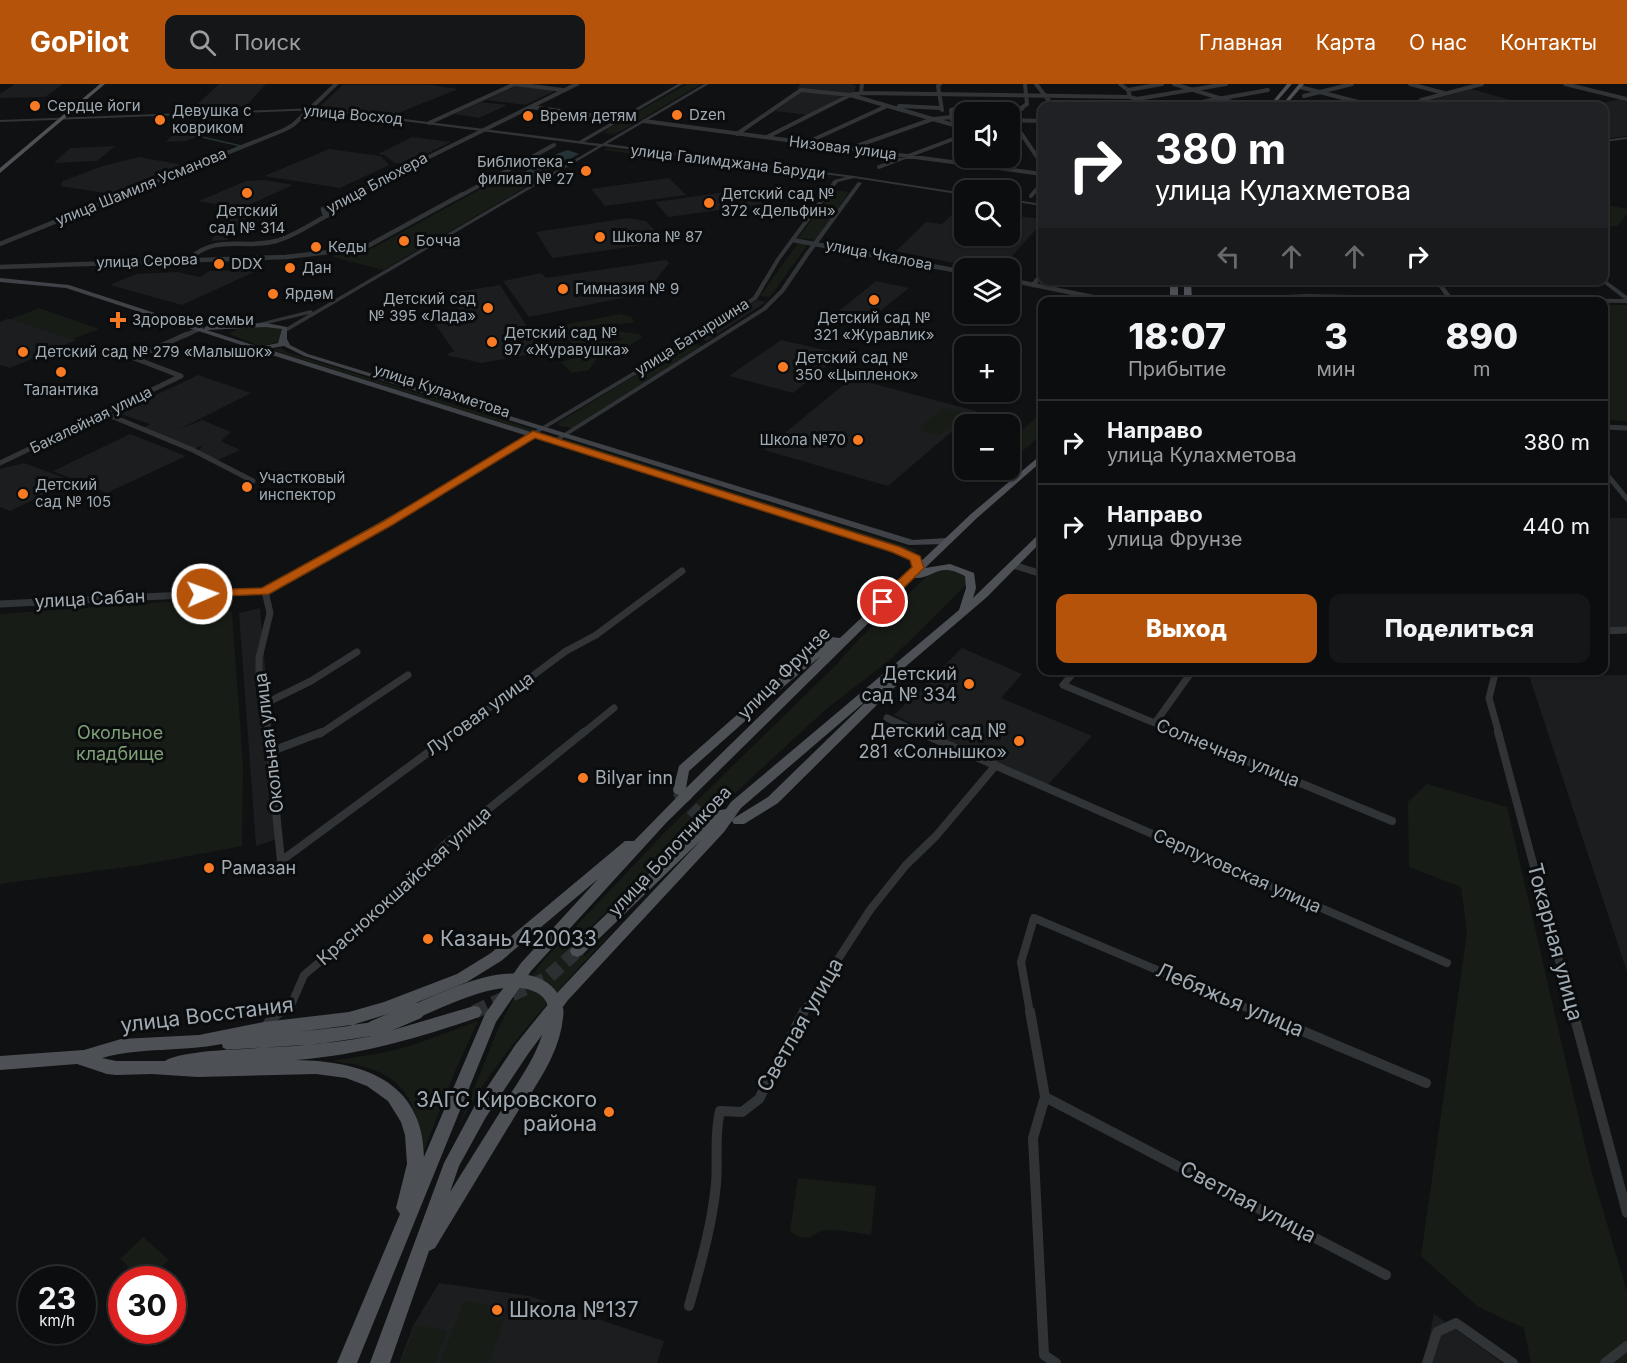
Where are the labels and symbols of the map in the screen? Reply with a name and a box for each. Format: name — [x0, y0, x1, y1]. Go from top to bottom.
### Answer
place label: Сердце йоги — [47, 96, 141, 115]
marker: Сердце йоги — [28, 99, 42, 113]
place label: Девушка с ковриком — [172, 101, 252, 137]
street label: улица Восход — [302, 101, 404, 128]
place label: Dzen — [689, 105, 726, 124]
place label: Время детям — [540, 106, 637, 125]
marker: Dzen — [670, 108, 684, 122]
marker: Время детям — [521, 109, 535, 123]
marker: Девушка с ковриком — [153, 113, 167, 127]
street label: Низовая улица — [788, 131, 898, 164]
street label: улица Галимджана Баруди — [629, 140, 827, 183]
street label: улица Шамиля Усманова — [53, 143, 229, 230]
street label: улица Блюхера — [323, 148, 431, 217]
place label: Библиотека - филиал № 27 — [477, 152, 574, 188]
marker: Библиотека - филиал № 27 — [579, 164, 593, 178]
place label: Детский сад № 372 «Дельфин» — [721, 184, 836, 220]
marker: Детский сад № 314 — [240, 186, 254, 200]
marker: Детский сад № 372 «Дельфин» — [702, 196, 716, 210]
place label: Детский сад № 314 — [209, 201, 285, 237]
place label: Школа № 87 — [612, 227, 703, 246]
marker: Школа № 87 — [593, 230, 607, 244]
place label: Бочча — [416, 231, 461, 250]
marker: Бочча — [397, 234, 411, 248]
street label: улица Чкалова — [824, 235, 934, 274]
place label: Кеды — [328, 237, 367, 256]
marker: Кеды — [309, 240, 323, 254]
street label: улица Серова — [96, 249, 198, 272]
place label: DDX — [231, 254, 262, 273]
marker: DDX — [212, 257, 226, 271]
place label: Дан — [302, 258, 332, 277]
marker: Дан — [283, 261, 297, 275]
place label: Гимназия № 9 — [575, 279, 679, 298]
marker: Гимназия № 9 — [556, 282, 570, 296]
place label: Ярдәм — [285, 284, 334, 303]
marker: Ярдәм — [266, 287, 280, 301]
place label: Детский сад № 395 «Лада» — [369, 289, 476, 325]
marker: Детский сад № 321 «Журавлик» — [867, 293, 881, 307]
street label: улица Батыршина — [631, 294, 752, 379]
marker: Детский сад № 395 «Лада» — [481, 301, 495, 315]
place label: Детский сад № 321 «Журавлик» — [814, 308, 934, 344]
place label: Здоровье семьи — [132, 310, 254, 329]
marker: Здоровье семьи — [109, 311, 127, 329]
place label: Детский сад № 97 «Журавушка» — [504, 323, 630, 359]
marker: Детский сад № 97 «Журавушка» — [485, 335, 499, 349]
place label: Детский сад № 279 «Малышок» — [35, 342, 272, 361]
marker: Детский сад № 279 «Малышок» — [16, 345, 30, 359]
place label: Детский сад № 350 «Цыпленок» — [795, 348, 919, 384]
street label: улица Кулахметова — [372, 360, 513, 422]
marker: Детский сад № 350 «Цыпленок» — [776, 360, 790, 374]
marker: Талантика — [54, 365, 68, 379]
place label: Талантика — [23, 380, 99, 399]
street label: Бакалейная улица — [27, 382, 155, 457]
place label: Школа №70 — [759, 430, 846, 449]
marker: Школа №70 — [851, 433, 865, 447]
place label: Участковый инспектор — [259, 468, 345, 504]
place label: Детский сад № 105 — [35, 475, 111, 511]
marker: Участковый инспектор — [240, 480, 254, 494]
marker: Детский сад № 105 — [16, 487, 30, 501]
position arrow — [170, 562, 234, 626]
pin — [857, 576, 908, 627]
street label: улица Сабан — [34, 585, 146, 612]
street label: улица Фрунзе — [733, 622, 834, 723]
place label: Детский сад № 334 — [861, 663, 957, 705]
street label: Луговая улица — [422, 667, 538, 760]
street label: Окольная улица — [249, 672, 288, 814]
marker: Детский сад № 334 — [962, 677, 976, 691]
street label: Солнечная улица — [1153, 714, 1303, 791]
place label: Детский сад № 281 «Солнышко» — [858, 720, 1007, 762]
park label: Окольное кладбище — [76, 722, 164, 764]
marker: Детский сад № 281 «Солнышко» — [1012, 734, 1026, 748]
place label: Bilyar inn — [595, 767, 673, 788]
marker: Bilyar inn — [576, 771, 590, 785]
street label: улица Болотникова — [604, 781, 735, 920]
street label: Краснококшайская улица — [312, 802, 495, 969]
street label: Серпуховская улица — [1150, 824, 1325, 917]
place label: Рамазан — [221, 857, 296, 878]
street label: Токарная улица — [1522, 860, 1589, 1023]
marker: Рамазан — [202, 861, 216, 875]
place label: Казань 420033 — [440, 926, 597, 951]
marker: Казань 420033 — [421, 932, 435, 946]
street label: Светлая улица — [751, 953, 848, 1096]
street label: Лебяжья улица — [1153, 957, 1308, 1042]
street label: улица Восстания — [119, 991, 295, 1038]
place label: ЗАГС Кировского района — [416, 1087, 597, 1136]
marker: ЗАГС Кировского района — [602, 1105, 616, 1119]
street label: Светлая улица — [1176, 1155, 1320, 1248]
speed limit sign: 30 — [108, 1266, 186, 1344]
place label: Школа №137 — [509, 1297, 639, 1322]
marker: Школа №137 — [490, 1303, 504, 1317]

